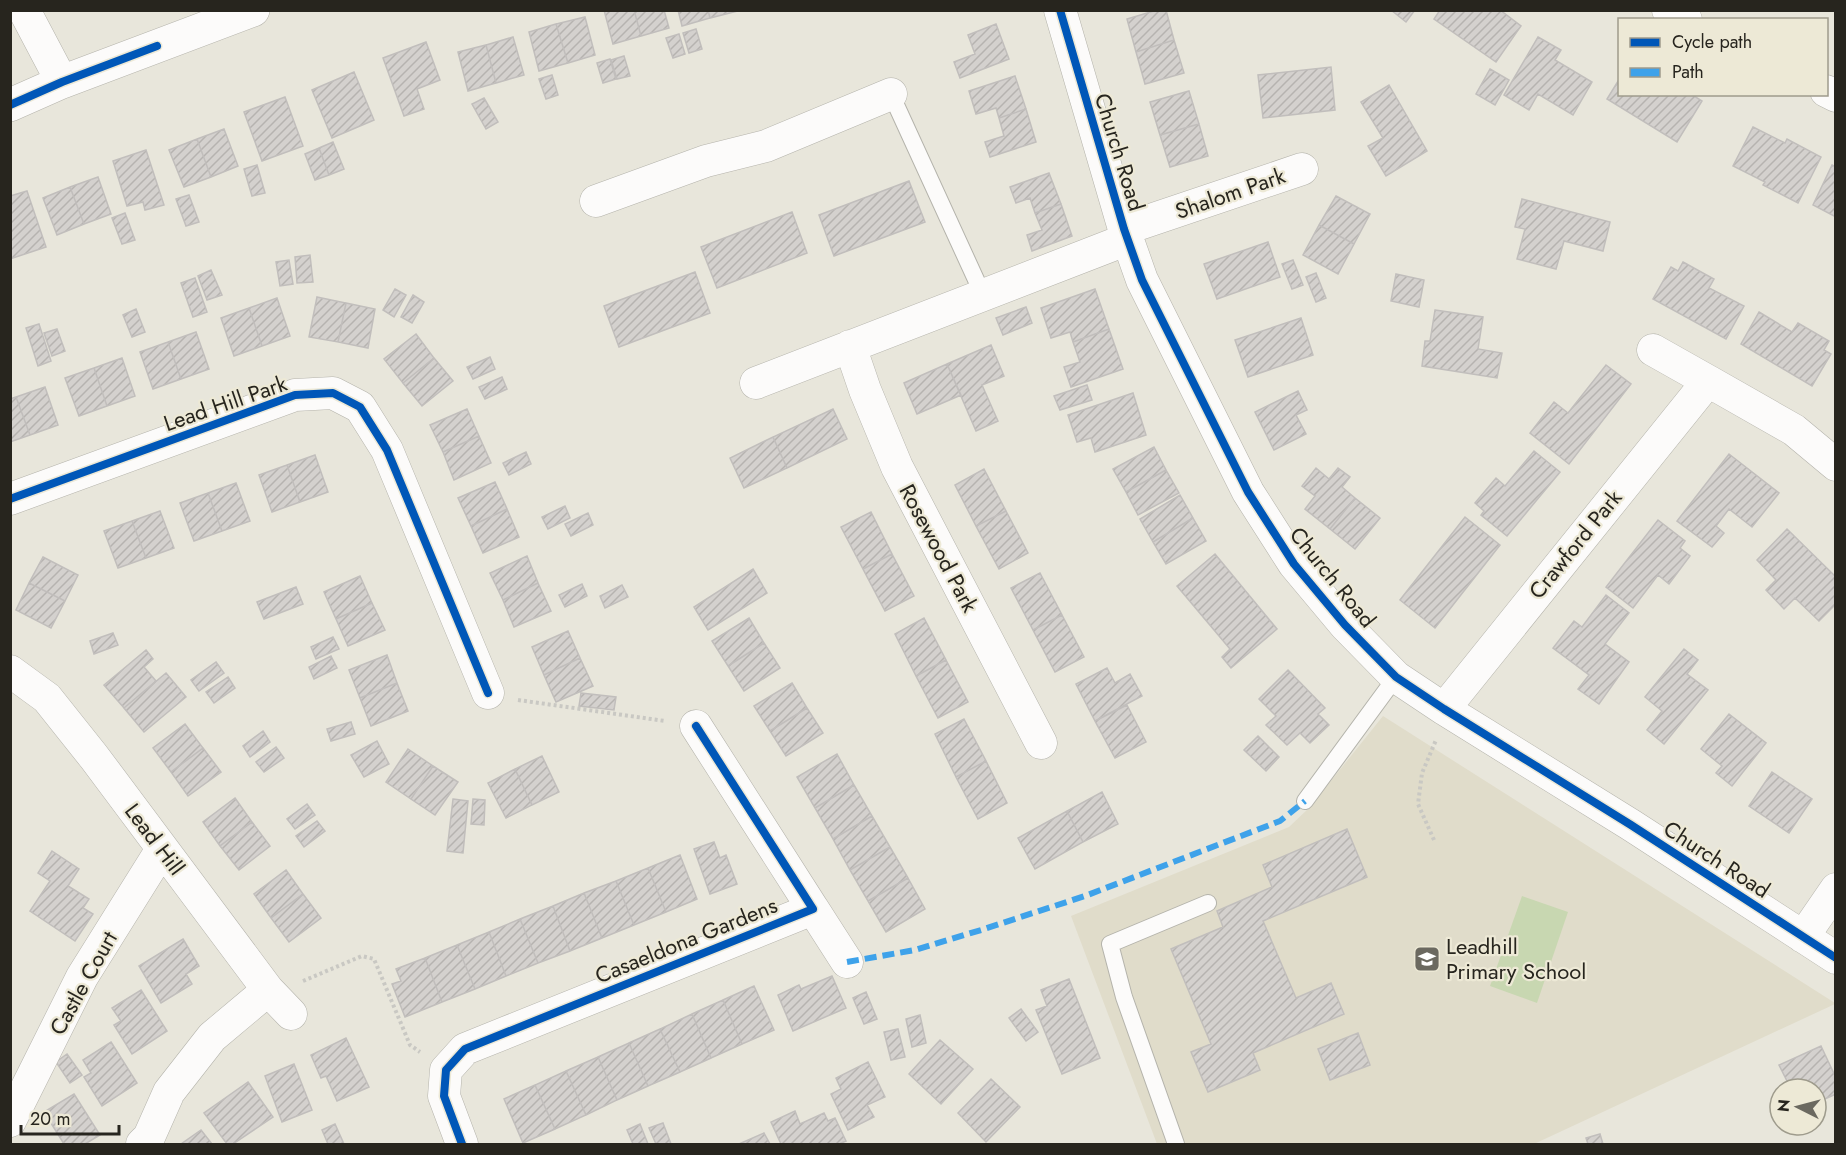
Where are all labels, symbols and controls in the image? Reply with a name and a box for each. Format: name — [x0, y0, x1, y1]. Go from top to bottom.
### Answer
legend — [1618, 18, 1828, 96]
text: Cycle path — [1672, 29, 1752, 55]
text: Path — [1672, 59, 1704, 85]
street label: Church Road — [1087, 89, 1153, 215]
street label: Shalom Park — [1171, 159, 1290, 227]
street label: Lead Hill Park — [159, 367, 291, 439]
street label: Rosewood Park — [892, 478, 986, 618]
street label: Crawford Park — [1521, 482, 1629, 605]
street label: Church Road — [1282, 520, 1384, 634]
street label: Lead Hill — [117, 796, 193, 882]
street label: Church Road — [1657, 812, 1777, 906]
street label: Casaeldona Gardens — [590, 889, 782, 991]
street label: Castle Court — [41, 925, 125, 1041]
place label: Leadhill Primary School — [1446, 930, 1586, 987]
school or university icon: Leadhill Primary School — [1412, 944, 1442, 974]
north arrow — [1768, 1077, 1828, 1137]
scale bar — [21, 1098, 118, 1136]
text: N — [1771, 1098, 1796, 1113]
text: 20 m — [30, 1106, 70, 1132]

